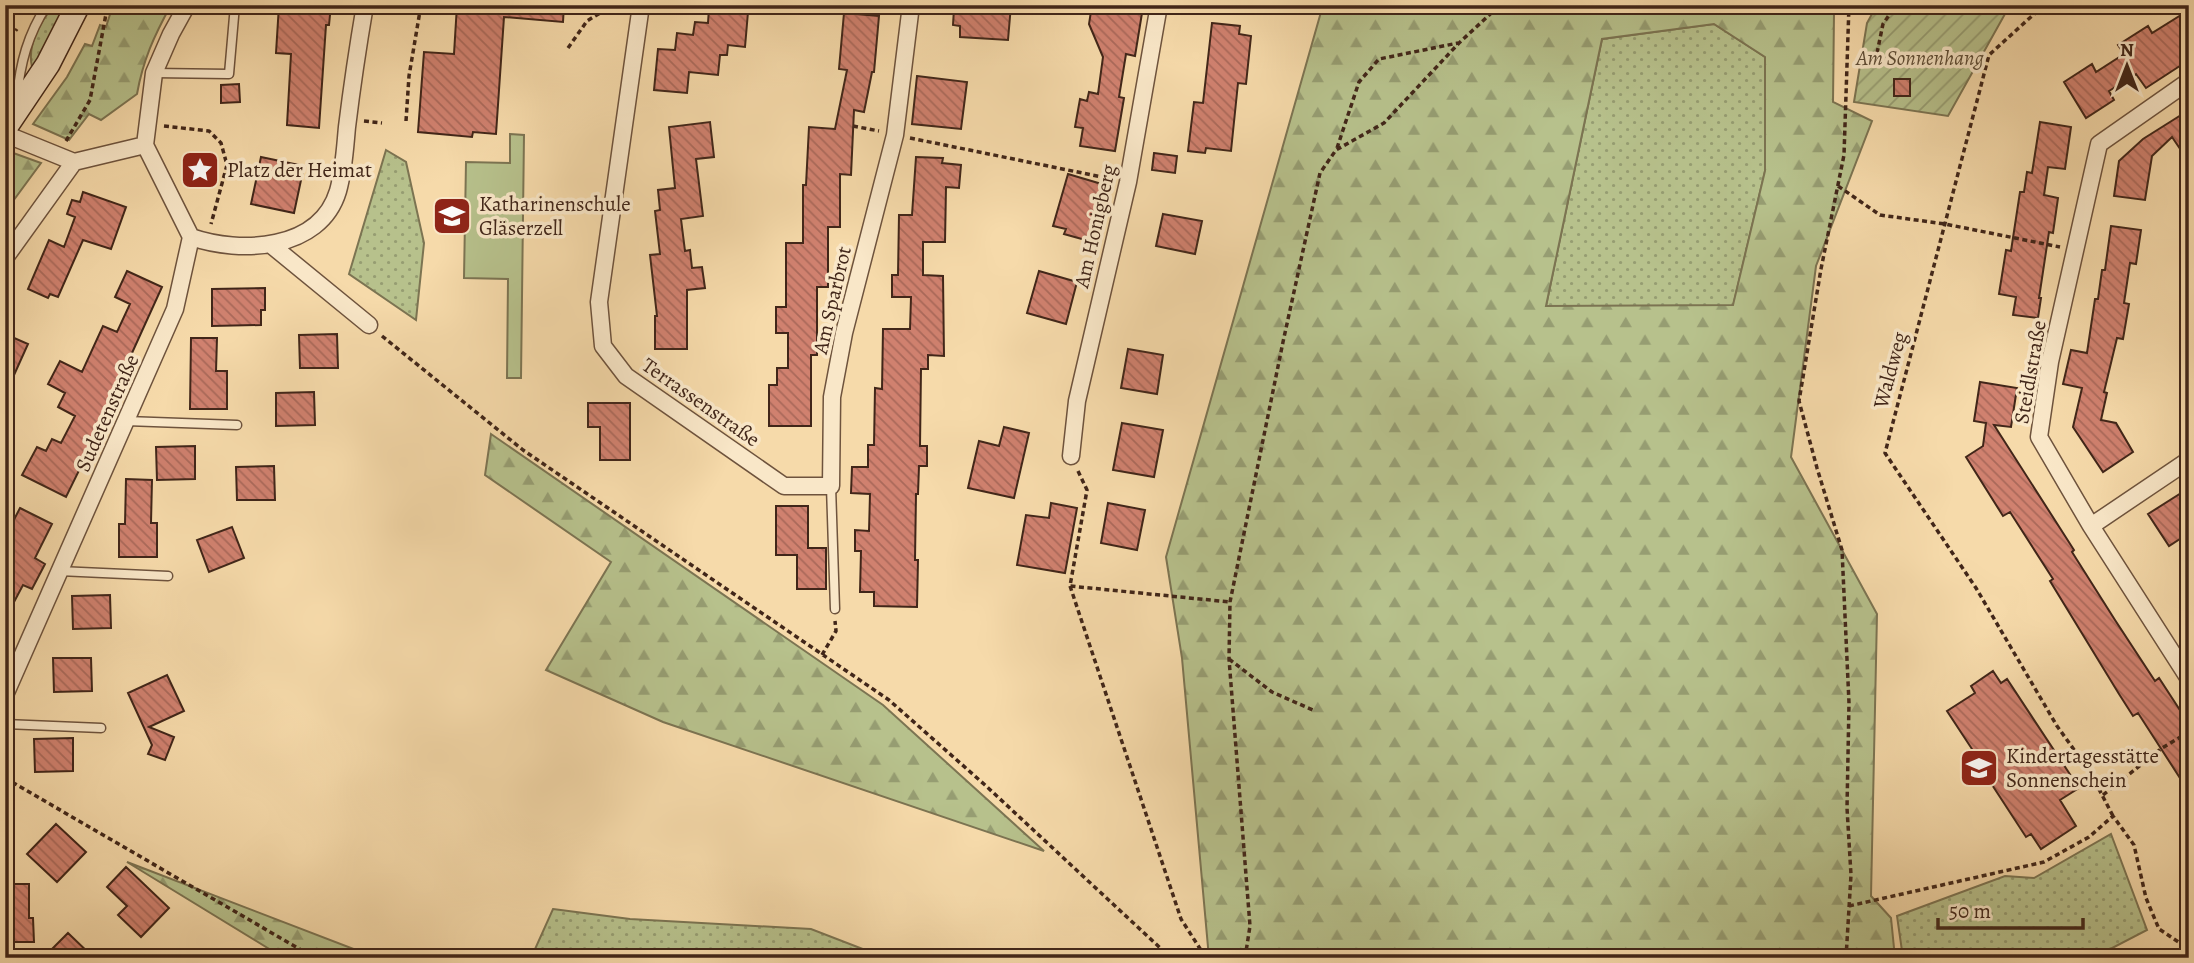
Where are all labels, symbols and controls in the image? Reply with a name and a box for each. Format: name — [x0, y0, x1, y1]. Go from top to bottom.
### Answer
north arrow — [2092, 32, 2162, 102]
text: N — [2120, 37, 2134, 63]
park label: Am Sonnenhang — [1855, 44, 1984, 72]
place icon: Platz der Heimat — [179, 149, 221, 191]
place label: Platz der Heimat — [227, 156, 372, 184]
street label: Am Honigberg — [1067, 161, 1123, 291]
place label: Katharinenschule Gläserzell — [479, 190, 631, 242]
school or university icon: Katharinenschule Gläserzell — [431, 195, 473, 237]
street label: Am Sparbrot — [806, 243, 858, 357]
street label: Steidlstraße — [2007, 318, 2053, 426]
street label: Waldweg — [1866, 328, 1914, 412]
street label: Sudetenstraße — [69, 350, 145, 476]
street label: Terrassenstraße — [636, 351, 766, 453]
place label: Kindertagesstätte Sonnenschein — [2006, 742, 2159, 794]
school or university icon: Kindertagesstätte Sonnenschein — [1958, 747, 2000, 789]
scale bar — [1938, 886, 2084, 930]
text: 50 m — [1949, 897, 1991, 925]

